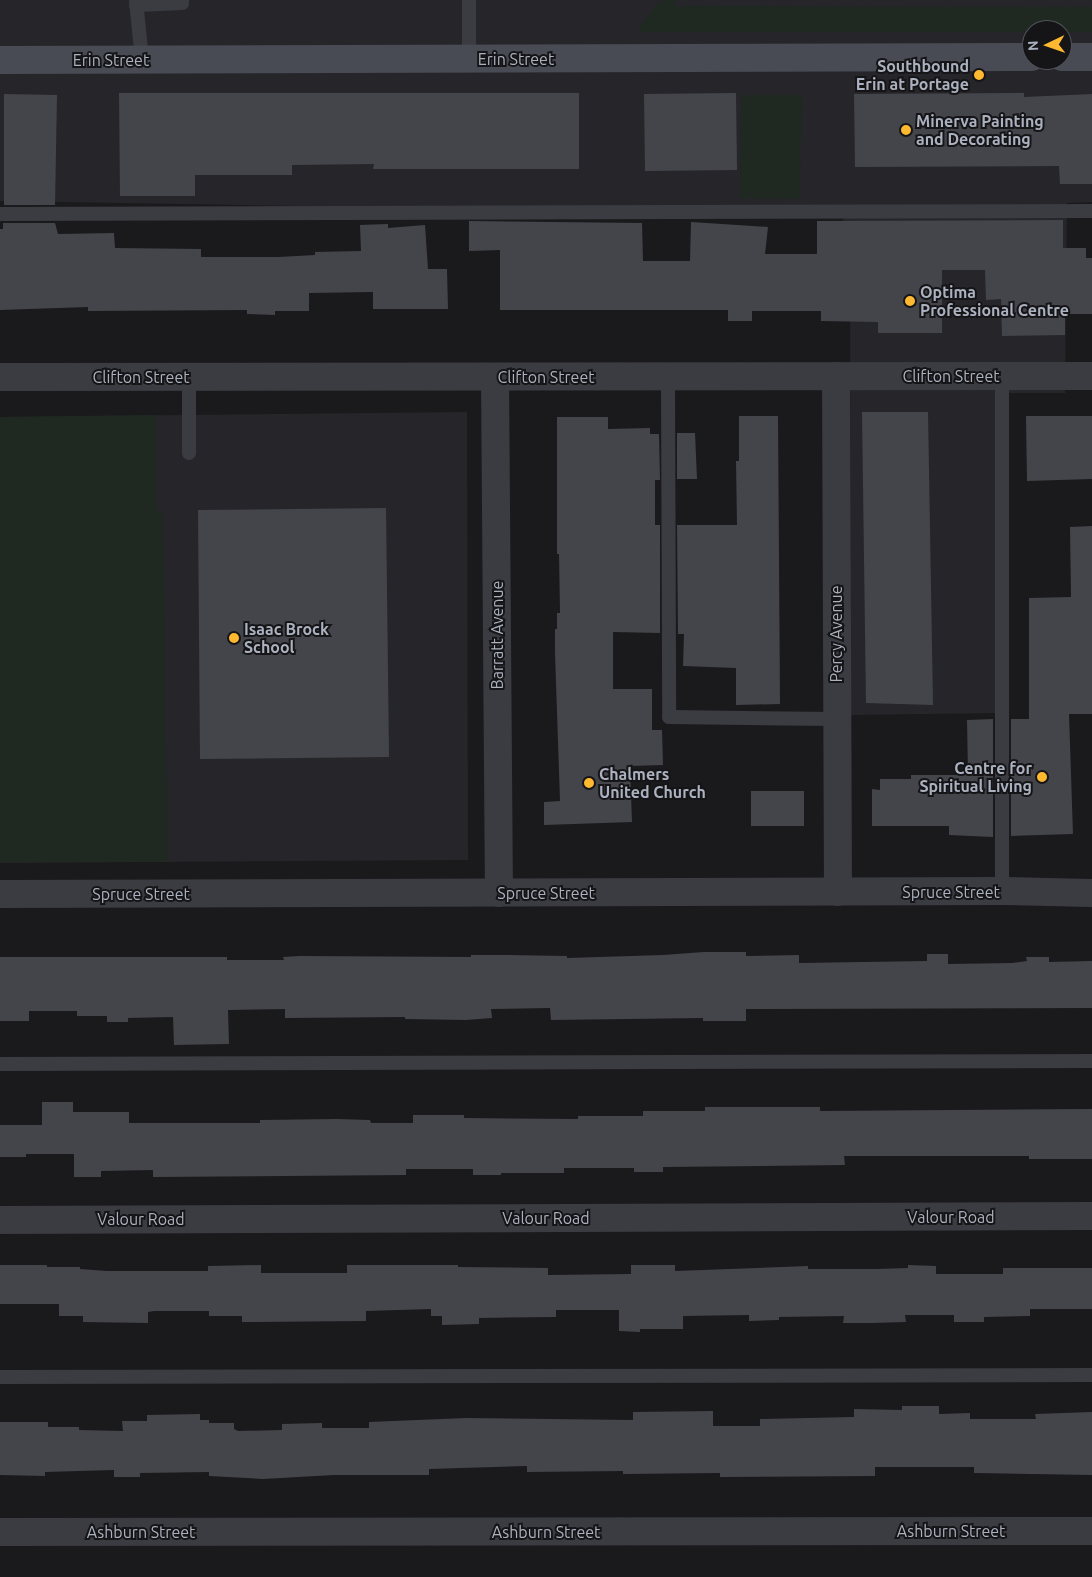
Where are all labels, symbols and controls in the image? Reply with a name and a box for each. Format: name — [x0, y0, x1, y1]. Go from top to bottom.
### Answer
north arrow — [1022, 20, 1072, 70]
text: N — [1025, 40, 1041, 51]
street label: Erin Street — [478, 49, 554, 69]
street label: Erin Street — [73, 50, 149, 70]
place label: Southbound Erin at Portage — [856, 56, 969, 94]
marker: Southbound Erin at Portage — [973, 69, 985, 81]
place label: Minerva Painting and Decorating — [916, 111, 1044, 149]
marker: Minerva Painting and Decorating — [900, 124, 912, 136]
place label: Optima Professional Centre — [920, 282, 1069, 320]
marker: Optima Professional Centre — [904, 295, 916, 307]
street label: Clifton Street — [902, 366, 1000, 386]
street label: Clifton Street — [92, 367, 190, 387]
street label: Clifton Street — [497, 367, 595, 387]
street label: Barratt Avenue — [487, 581, 507, 689]
street label: Percy Avenue — [826, 585, 846, 683]
place label: Isaac Brock School — [244, 619, 329, 657]
marker: Isaac Brock School — [228, 632, 240, 644]
place label: Centre for Spiritual Living — [919, 758, 1032, 796]
place label: Chalmers United Church — [599, 764, 706, 802]
marker: Centre for Spiritual Living — [1036, 771, 1048, 783]
marker: Chalmers United Church — [583, 777, 595, 789]
street label: Spruce Street — [902, 882, 1000, 902]
street label: Spruce Street — [497, 883, 595, 903]
street label: Spruce Street — [92, 884, 190, 904]
street label: Valour Road — [907, 1207, 995, 1227]
street label: Valour Road — [502, 1208, 590, 1228]
street label: Valour Road — [97, 1209, 185, 1229]
street label: Ashburn Street — [897, 1521, 1005, 1541]
street label: Ashburn Street — [87, 1522, 195, 1542]
street label: Ashburn Street — [492, 1522, 600, 1542]

